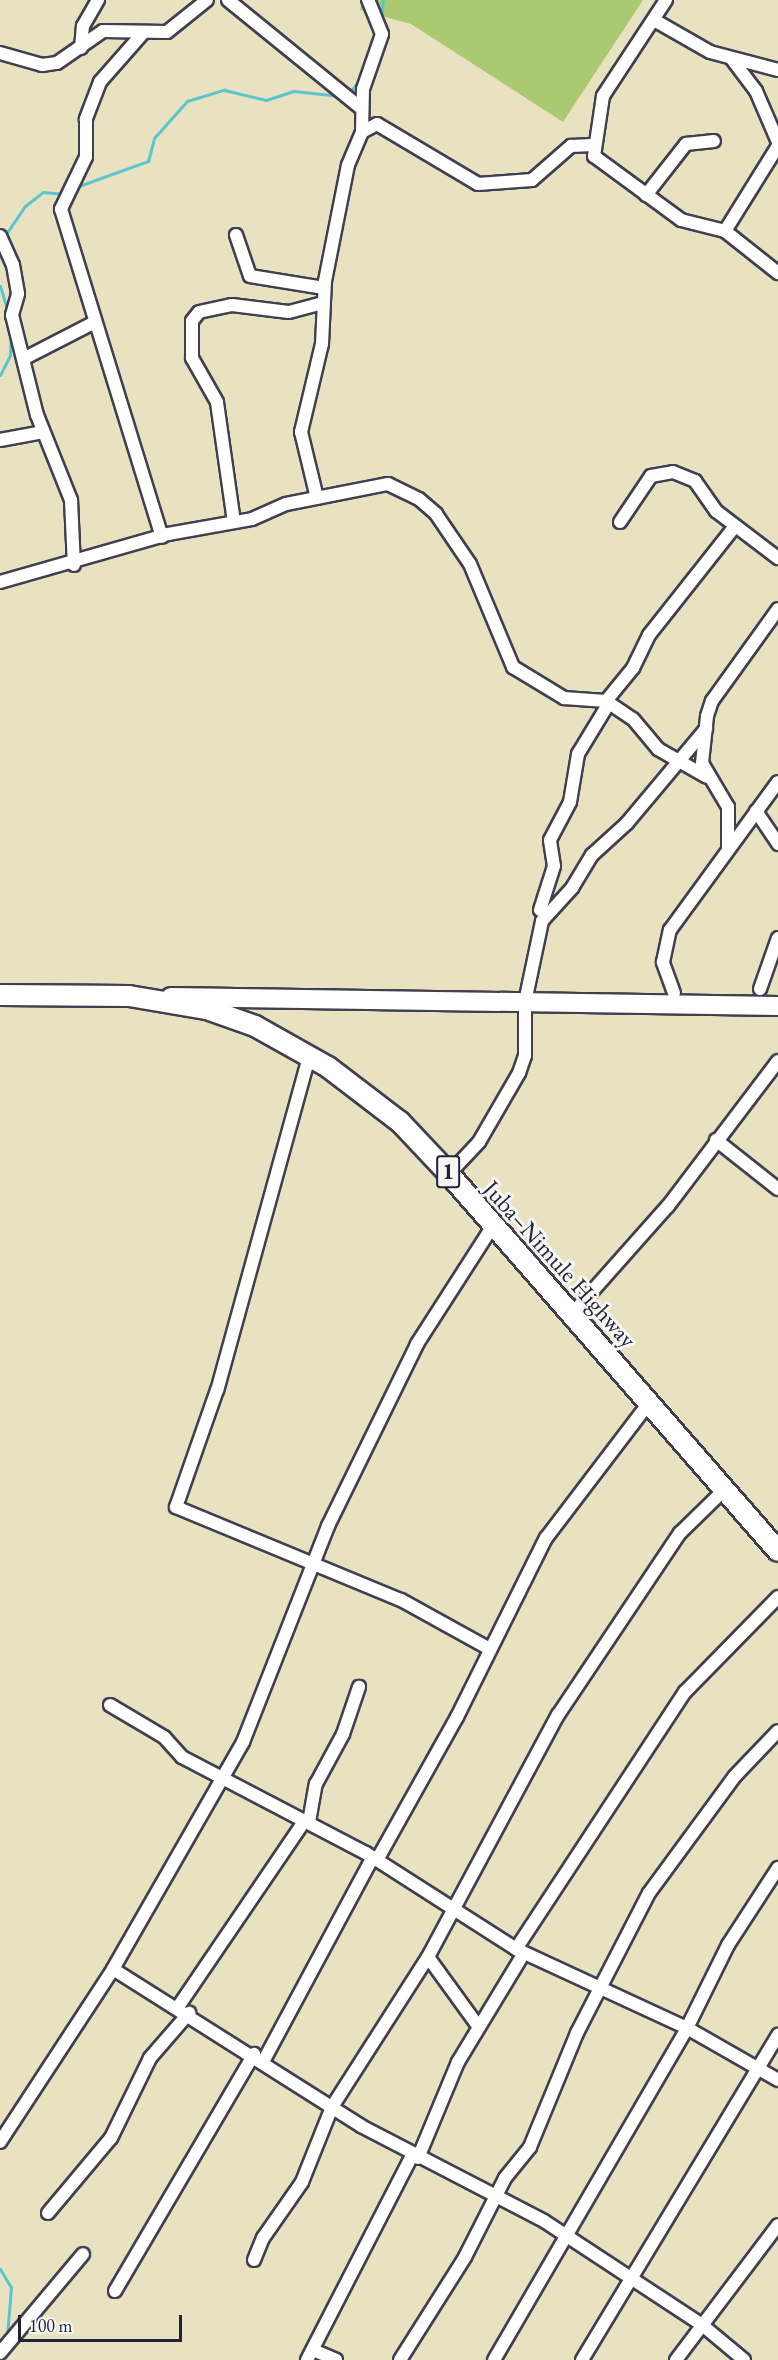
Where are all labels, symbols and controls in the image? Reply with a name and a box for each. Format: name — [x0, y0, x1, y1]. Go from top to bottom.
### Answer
road number: 1 — [436, 1153, 460, 1191]
street label: Juba–Nimule Highway — [477, 1174, 643, 1354]
scale bar — [21, 2303, 184, 2341]
text: 100 m — [29, 2314, 73, 2337]

